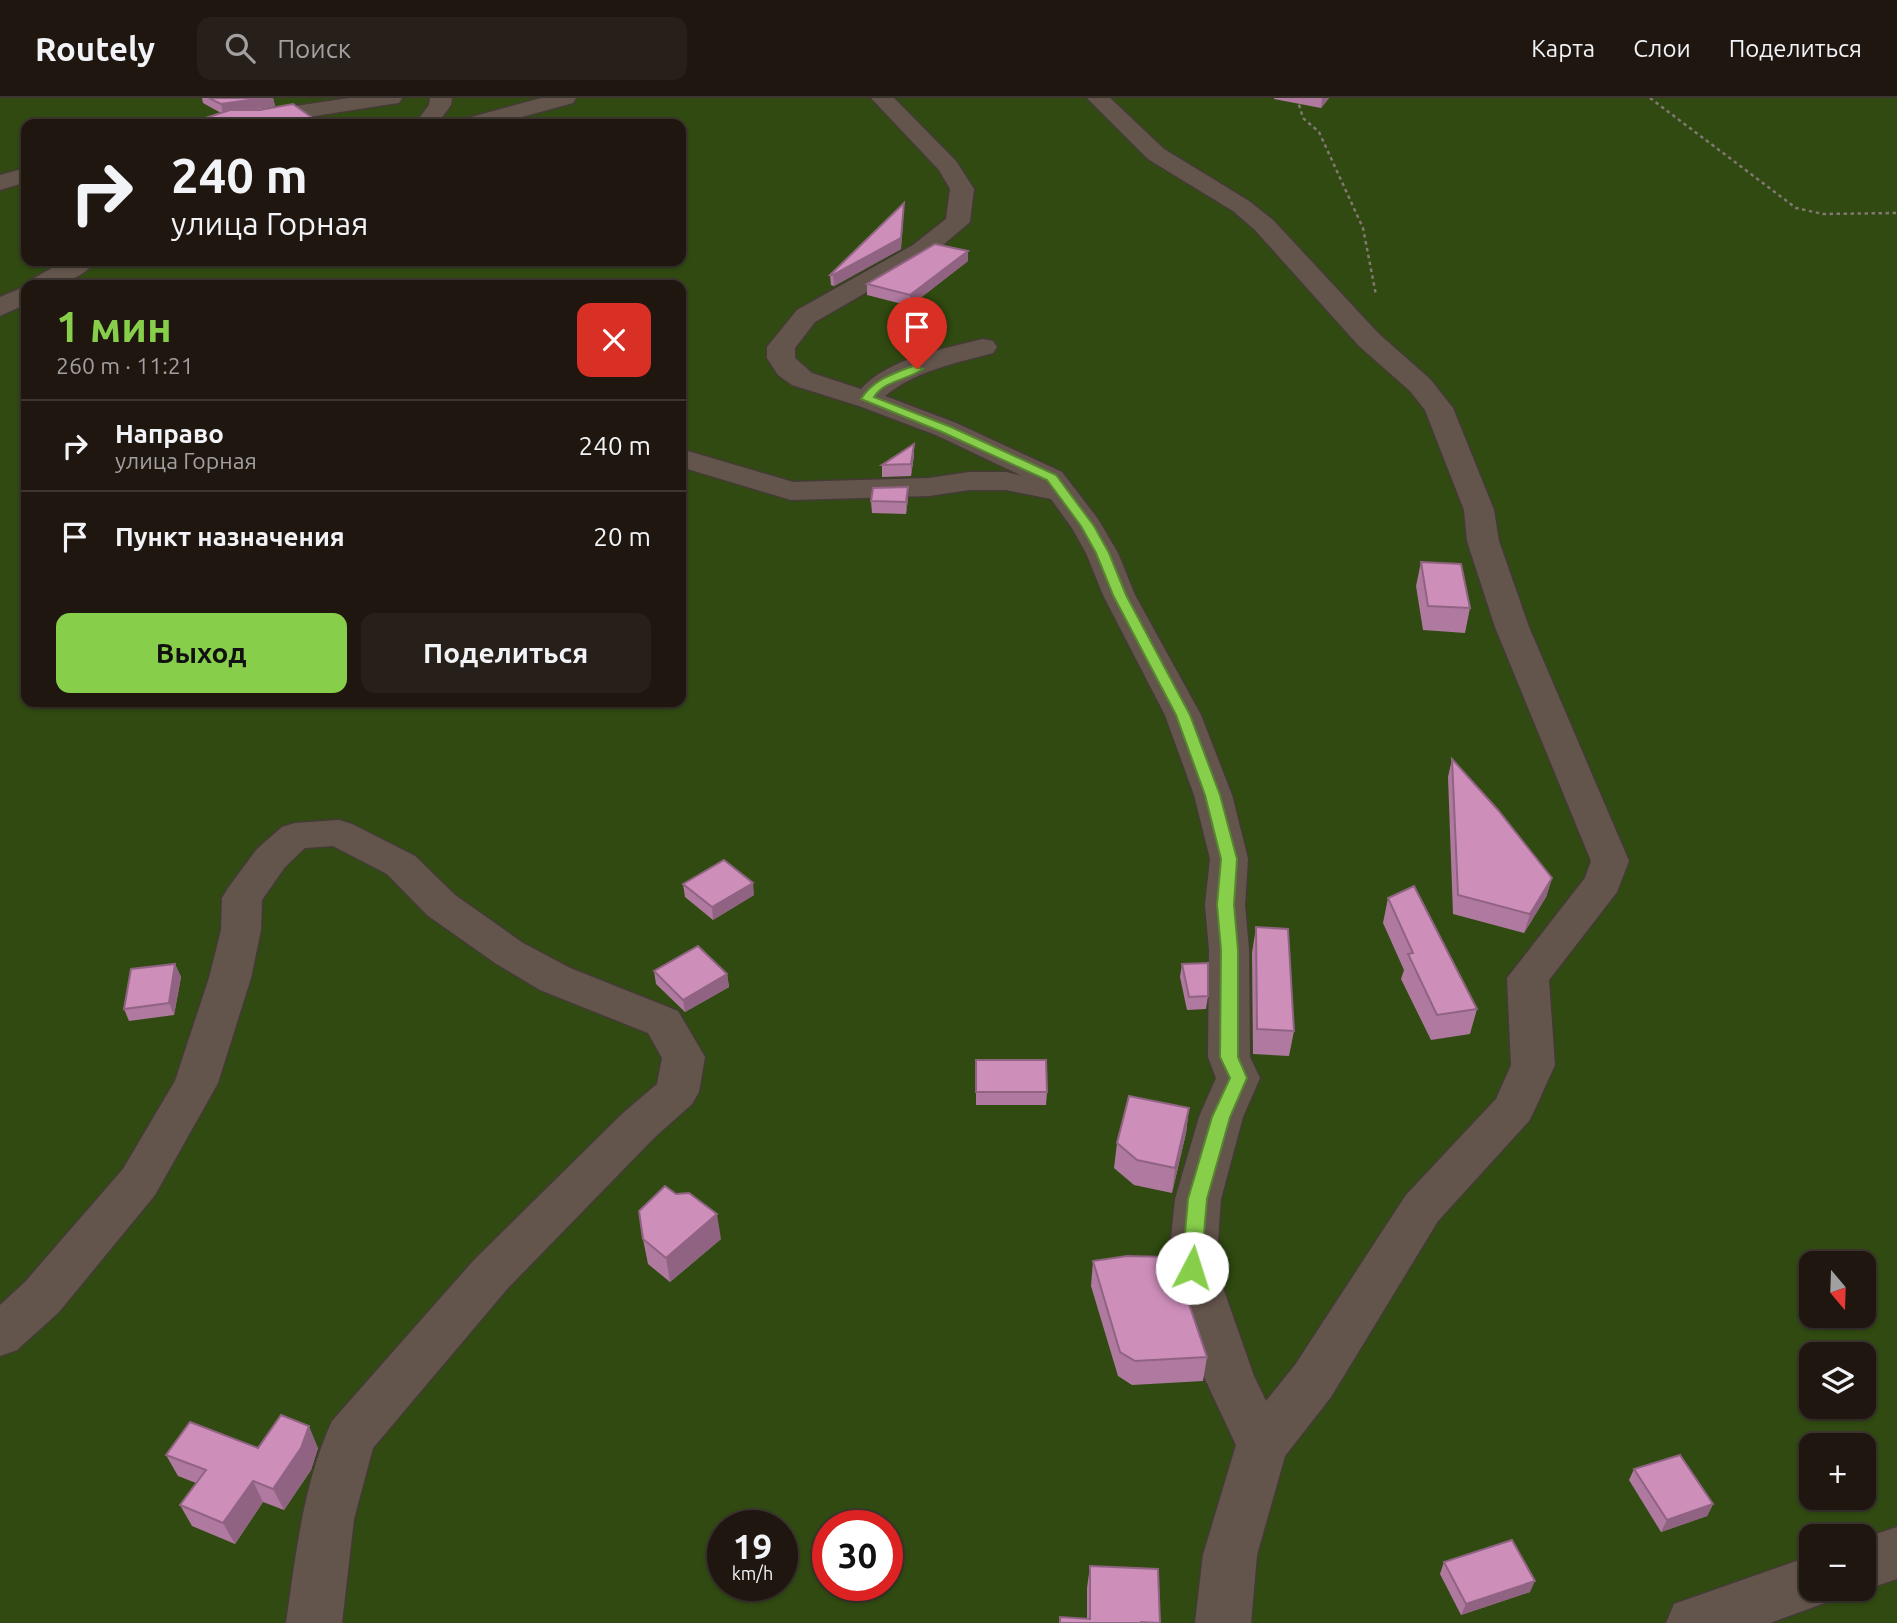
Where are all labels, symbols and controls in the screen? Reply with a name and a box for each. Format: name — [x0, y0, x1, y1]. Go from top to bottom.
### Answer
search box — [197, 17, 687, 80]
icon: search — [221, 29, 259, 67]
text: Routely — [35, 30, 155, 67]
text: Поиск — [277, 34, 351, 63]
text: Карта — [1531, 35, 1595, 62]
text: Слои — [1633, 35, 1691, 62]
text: Поделиться — [1729, 35, 1862, 62]
icon: right — [56, 147, 147, 238]
text: 240 m — [171, 147, 308, 202]
text: улица Горная — [171, 205, 368, 241]
pin — [887, 297, 947, 369]
text: 1 мин — [56, 303, 172, 350]
button: close — [577, 303, 651, 377]
icon: arrive — [898, 308, 936, 346]
text: 260 m · 11:21 — [56, 353, 194, 378]
text: Направо — [115, 419, 224, 448]
icon: right — [56, 427, 94, 465]
text: 240 m — [579, 431, 651, 460]
text: улица Горная — [115, 448, 257, 473]
icon: arrive — [56, 518, 94, 556]
text: Пункт назначения — [115, 522, 345, 551]
text: 20 m — [593, 522, 651, 551]
button: Выход — [56, 613, 347, 693]
button: Поделиться — [361, 613, 651, 693]
position arrow — [1155, 1231, 1229, 1305]
north arrow — [1799, 1251, 1876, 1328]
map controls — [1799, 1251, 1876, 1601]
button: layers — [1799, 1342, 1876, 1419]
button: + — [1799, 1433, 1876, 1510]
speed limit sign: 30 — [812, 1510, 903, 1601]
button: − — [1799, 1524, 1876, 1601]
text: 19 — [733, 1526, 772, 1566]
text: km/h — [732, 1563, 773, 1583]

